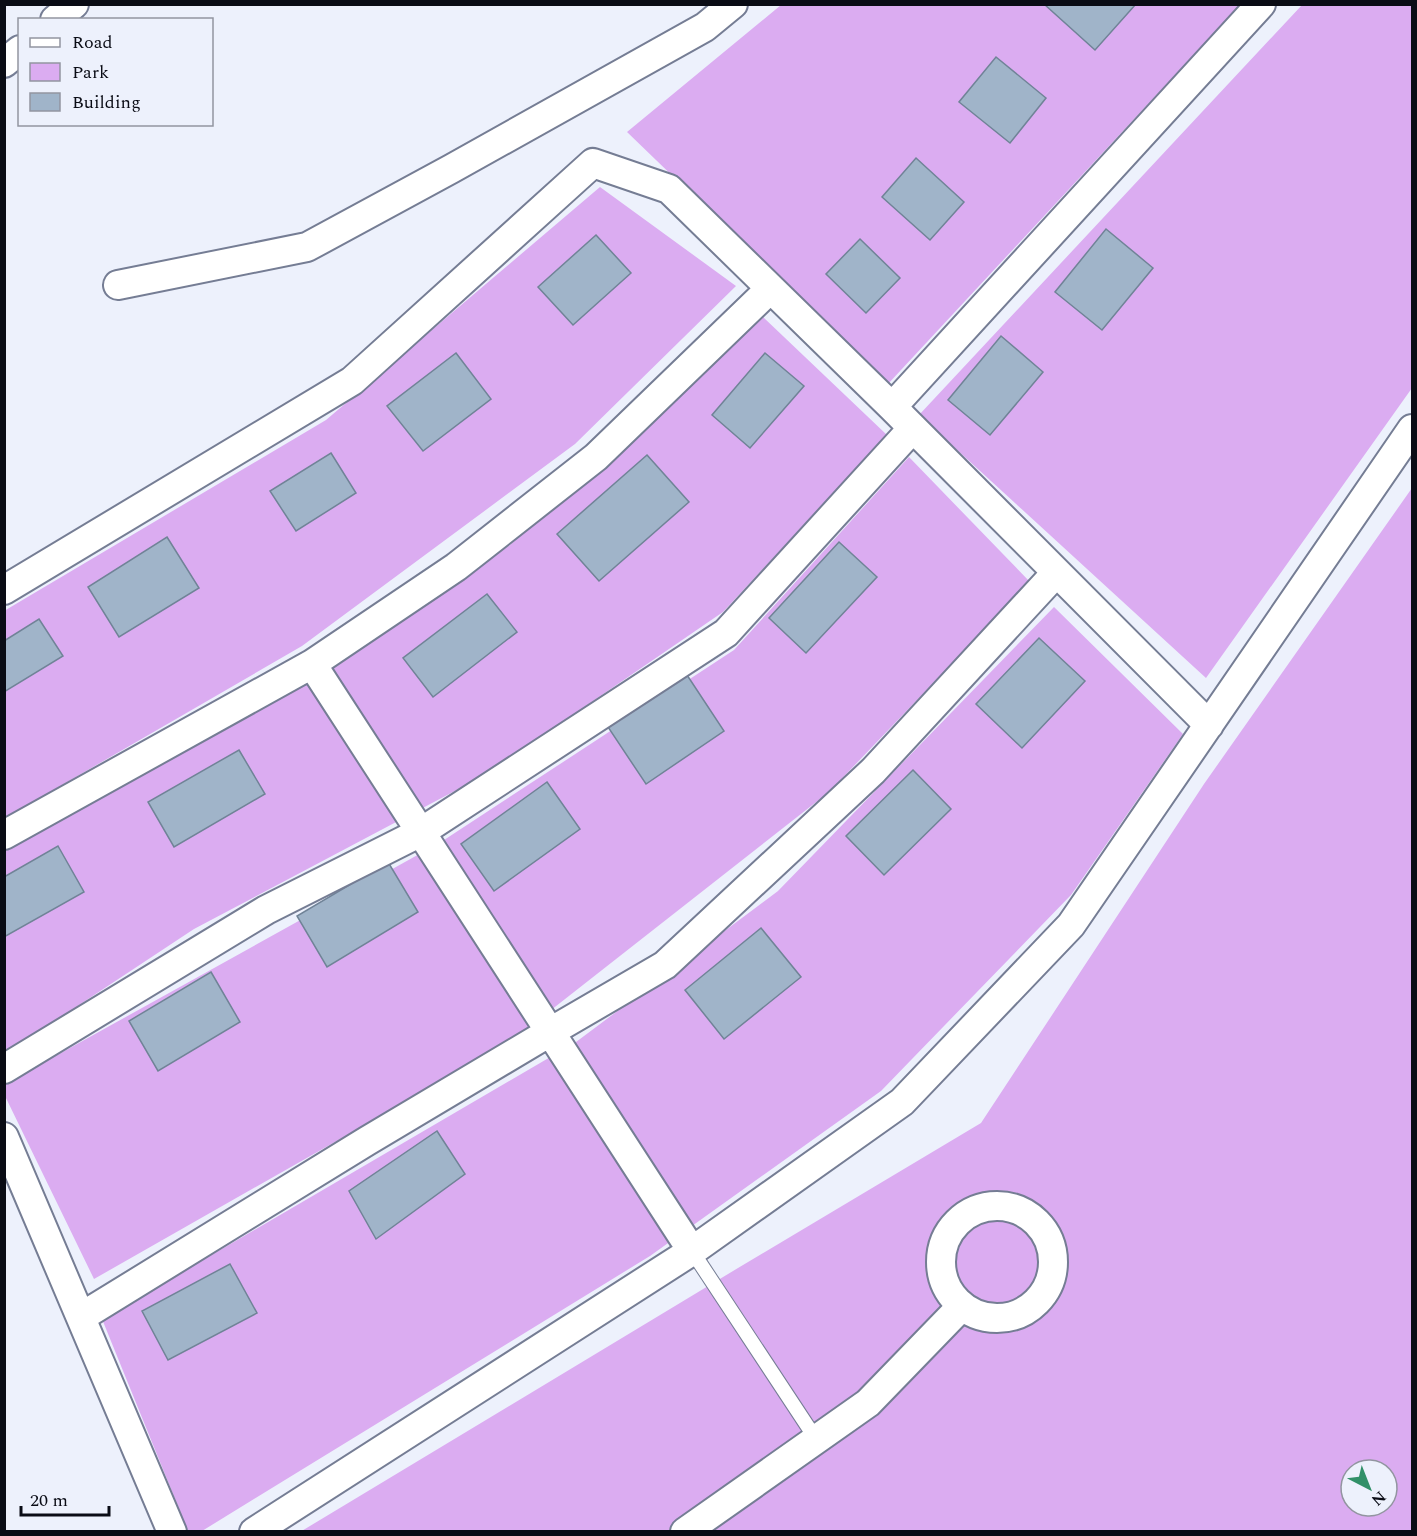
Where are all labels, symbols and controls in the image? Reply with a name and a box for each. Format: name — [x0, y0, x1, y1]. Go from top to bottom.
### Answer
legend — [18, 18, 213, 126]
text: Road — [72, 29, 113, 56]
text: Park — [72, 59, 109, 86]
text: Building — [72, 89, 141, 116]
north arrow — [1339, 1458, 1399, 1518]
scale bar — [21, 1479, 110, 1517]
text: N — [1365, 1485, 1391, 1512]
text: 20 m — [30, 1487, 68, 1514]

